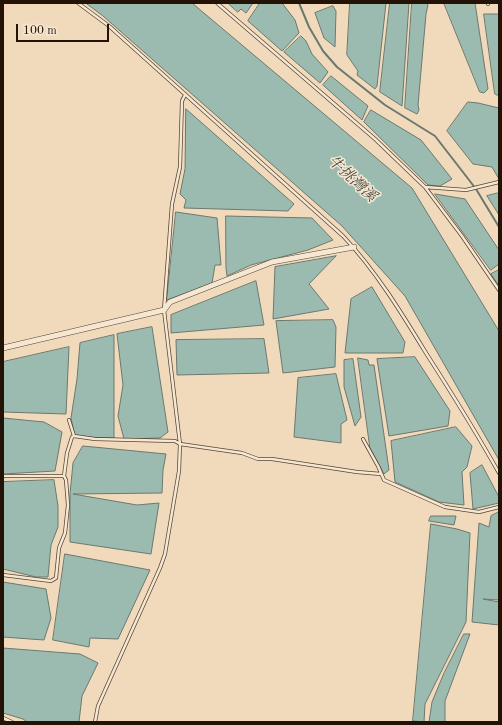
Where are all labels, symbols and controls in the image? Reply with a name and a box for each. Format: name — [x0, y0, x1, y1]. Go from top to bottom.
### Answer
scale bar — [18, 16, 111, 42]
text: 100 m — [23, 25, 57, 37]
water label: 牛挑灣溪 — [324, 152, 380, 206]

